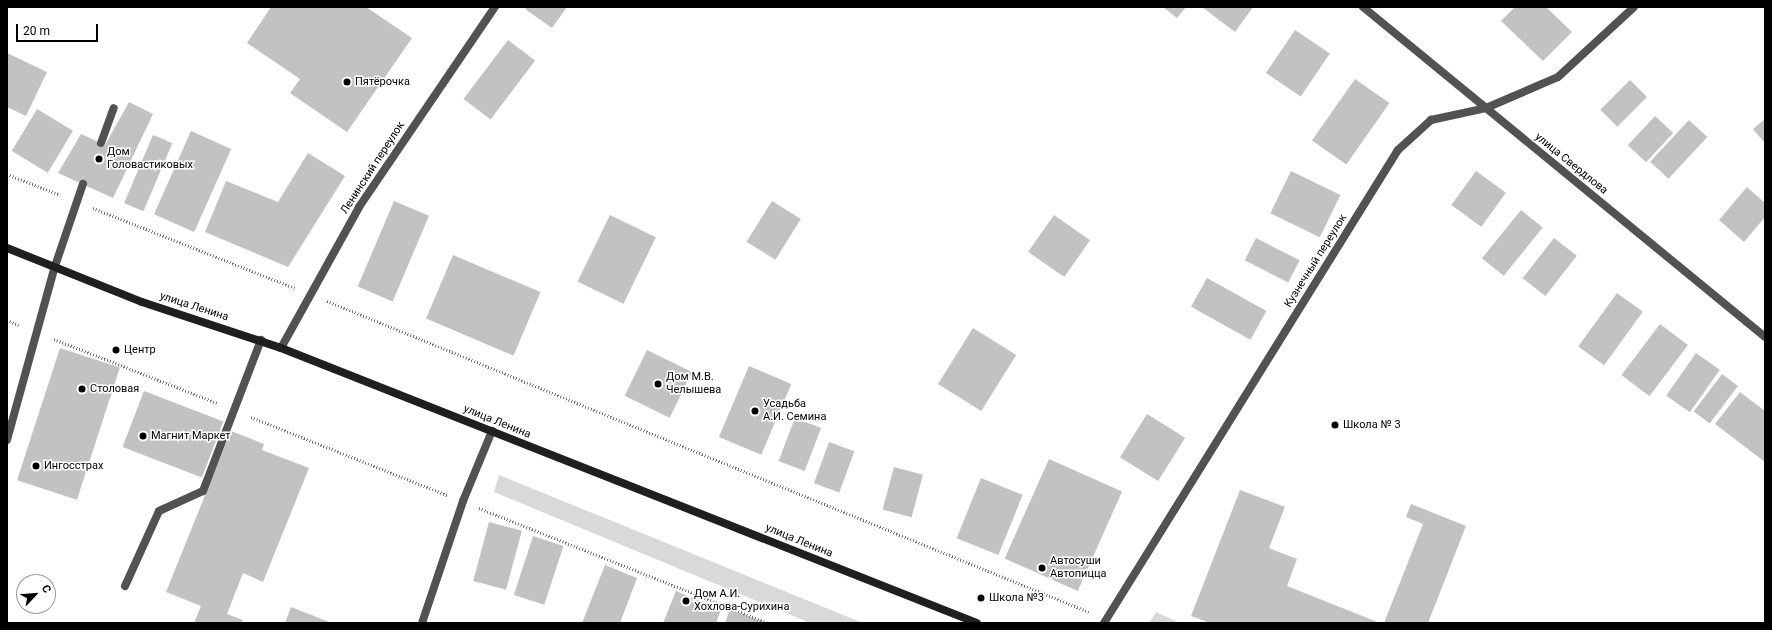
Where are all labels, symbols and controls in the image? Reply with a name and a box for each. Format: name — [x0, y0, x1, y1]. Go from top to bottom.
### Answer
scale bar — [18, 16, 100, 42]
text: 20 m — [23, 24, 50, 38]
place label: Пятёрочка — [355, 75, 410, 89]
marker: Пятёрочка — [342, 77, 352, 87]
street label: Ленинский переулок — [338, 119, 408, 217]
street label: улица Свердлова — [1532, 131, 1610, 197]
place label: Дом Головастиковых — [107, 146, 193, 172]
marker: Дом Головастиковых — [94, 154, 104, 164]
street label: Кузнечный переулок — [1282, 212, 1350, 310]
street label: улица Ленина — [158, 290, 230, 324]
place label: Центр — [124, 343, 156, 357]
marker: Центр — [111, 345, 121, 355]
place label: Дом М.В. Челышева — [666, 371, 721, 397]
marker: Дом М.В. Челышева — [653, 379, 663, 389]
place label: Столовая — [90, 382, 139, 396]
marker: Столовая — [77, 384, 87, 394]
place label: Усадьба А.И. Семина — [763, 398, 826, 424]
street label: улица Ленина — [461, 402, 533, 442]
marker: Усадьба А.И. Семина — [750, 406, 760, 416]
place label: Школа № 3 — [1343, 418, 1401, 432]
marker: Школа № 3 — [1330, 420, 1340, 430]
place label: Магнит Маркет — [151, 429, 231, 443]
marker: Магнит Маркет — [138, 431, 148, 441]
place label: Ингосстрах — [44, 459, 103, 473]
marker: Ингосстрах — [31, 461, 41, 471]
street label: улица Ленина — [763, 521, 835, 561]
place label: Автосуши Автопицца — [1050, 555, 1106, 581]
marker: Автосуши Автопицца — [1037, 563, 1047, 573]
north arrow — [16, 574, 56, 614]
text: С — [39, 583, 54, 595]
place label: Дом А.И. Хохлова-Сурихина — [694, 588, 789, 614]
place label: Школа №3 — [989, 591, 1044, 605]
marker: Школа №3 — [976, 593, 986, 603]
marker: Дом А.И. Хохлова-Сурихина — [681, 596, 691, 606]

